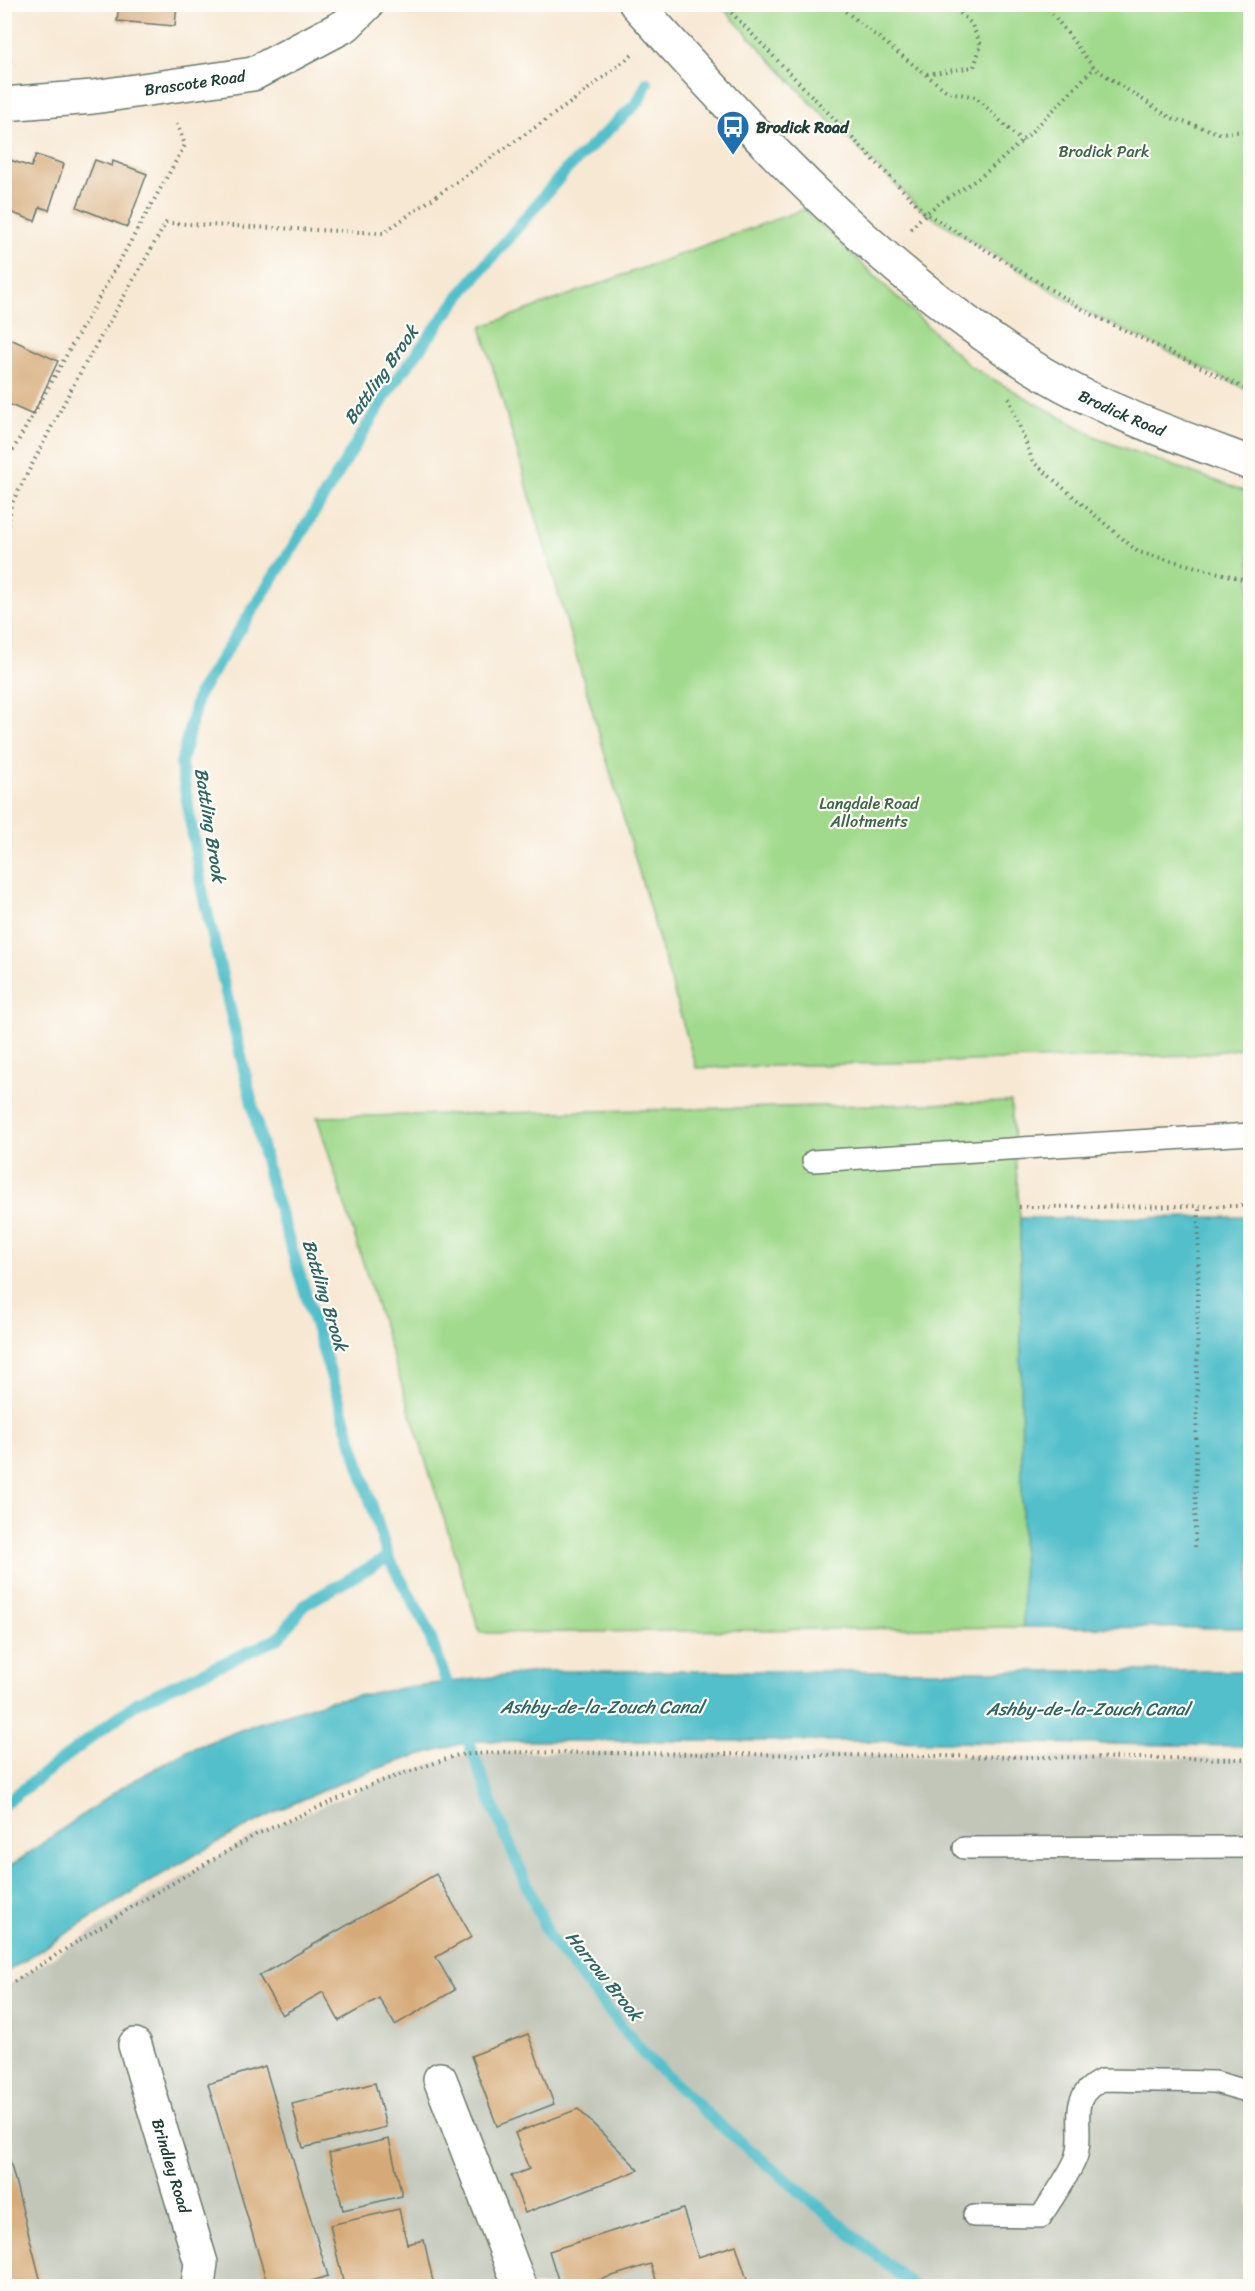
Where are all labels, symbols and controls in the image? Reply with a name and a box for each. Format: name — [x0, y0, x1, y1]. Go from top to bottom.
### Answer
street label: Brascote Road — [142, 61, 249, 104]
bus stop icon: Brodick Road — [715, 109, 751, 156]
place label: Brodick Road — [756, 113, 850, 142]
park label: Brodick Park — [1058, 137, 1150, 166]
water label: Battling Brook — [335, 317, 429, 431]
street label: Brodick Road — [1073, 381, 1171, 446]
water label: Battling Brook — [185, 766, 235, 887]
park label: Langdale Road Allotments — [819, 789, 920, 836]
water label: Battling Brook — [293, 1235, 358, 1357]
water label: Ashby-de-la-Zouch Canal — [500, 1691, 707, 1723]
water label: Ashby-de-la-Zouch Canal — [986, 1693, 1193, 1725]
water label: Harrow Brook — [557, 1924, 652, 2030]
street label: Brindley Road — [143, 2115, 199, 2218]

